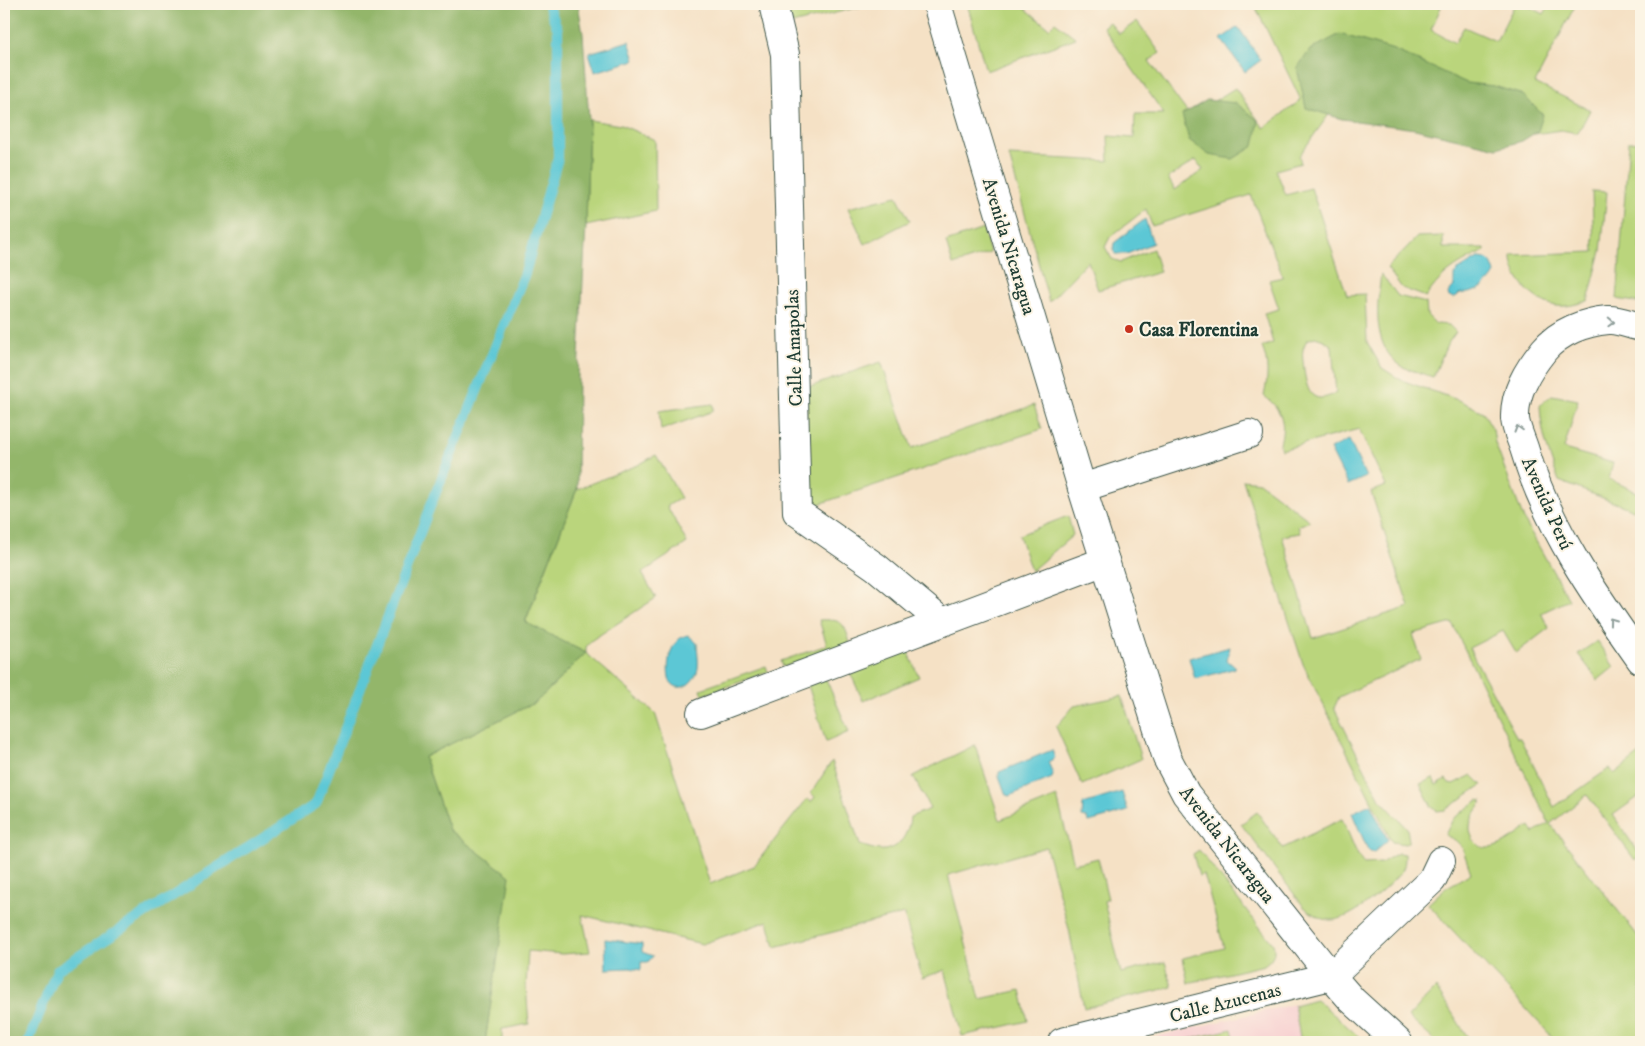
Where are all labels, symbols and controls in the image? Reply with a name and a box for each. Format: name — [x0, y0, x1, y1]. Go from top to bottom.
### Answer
street label: Avenida Nicaragua — [977, 175, 1040, 318]
street label: Calle Amapolas — [781, 289, 808, 407]
one-way arrow — [1607, 316, 1615, 327]
place label: Casa Florentina — [1139, 319, 1259, 342]
marker: Casa Florentina — [1123, 323, 1135, 335]
one-way arrow — [1514, 425, 1524, 433]
street label: Avenida Perú — [1516, 454, 1577, 554]
one-way arrow — [1609, 617, 1618, 627]
street label: Avenida Nicaragua — [1174, 782, 1280, 908]
street label: Calle Azucenas — [1167, 979, 1283, 1028]

